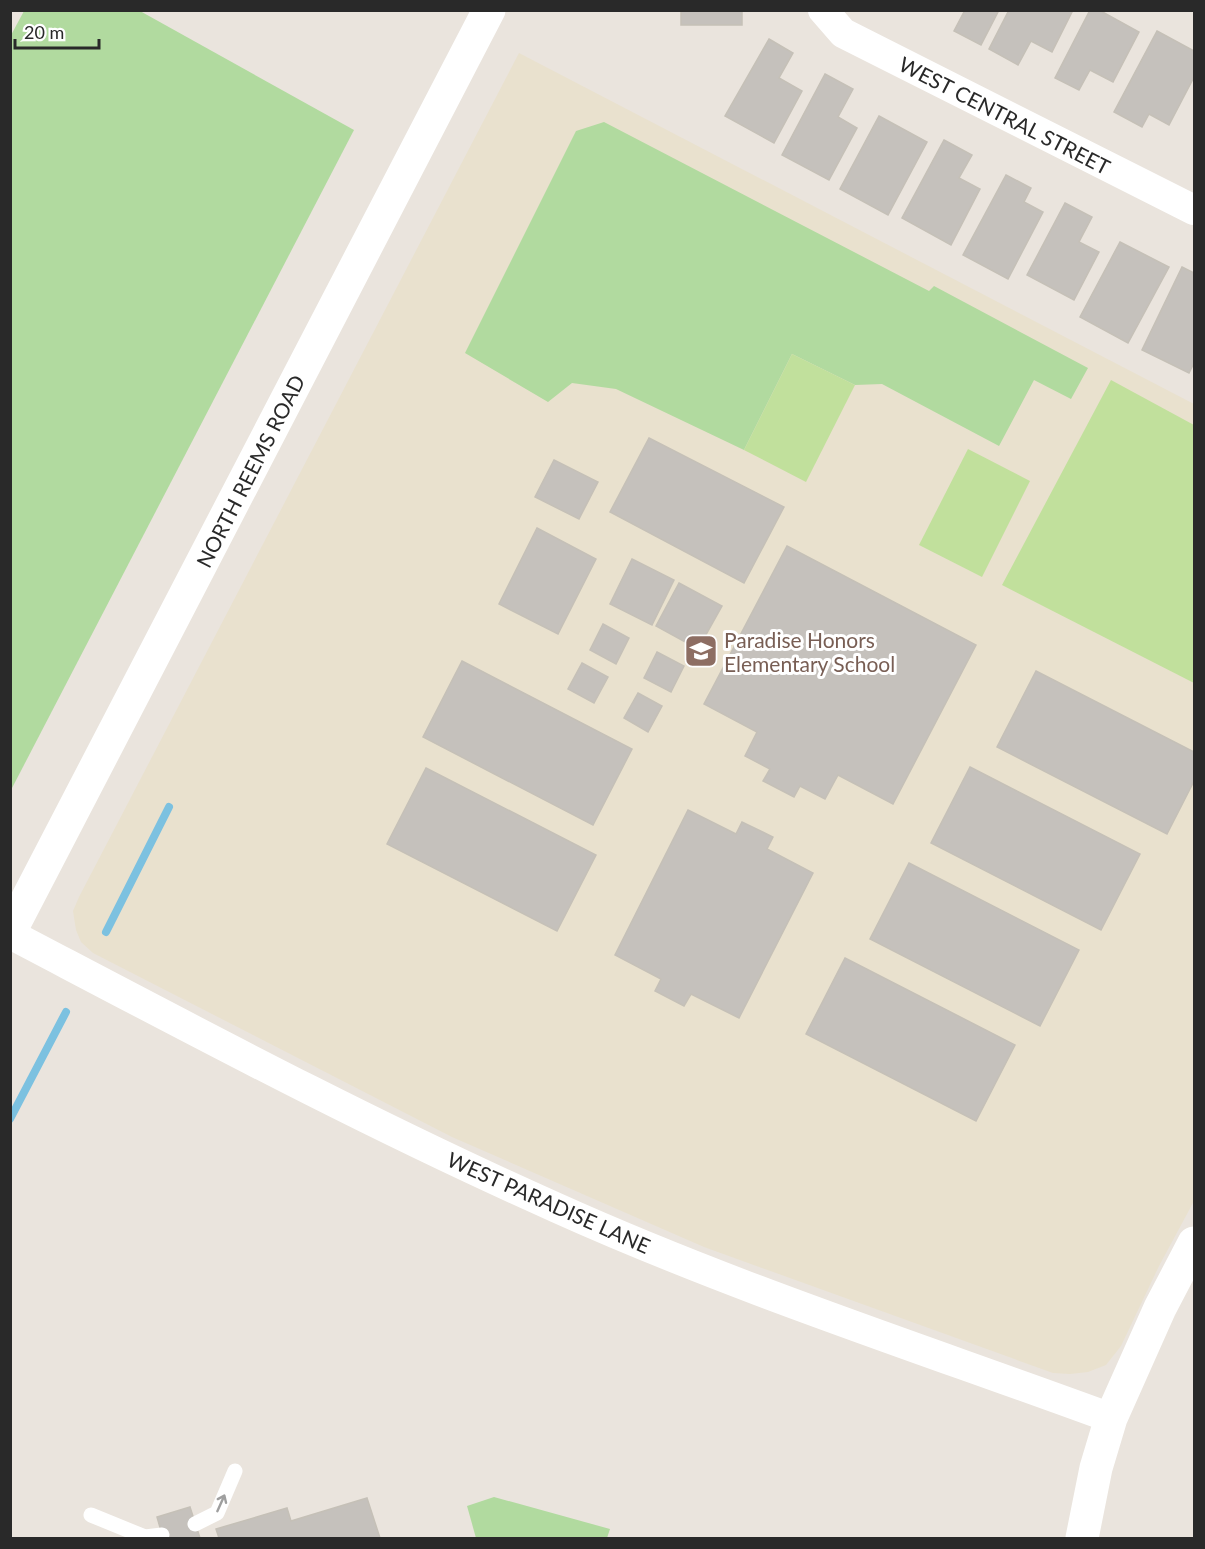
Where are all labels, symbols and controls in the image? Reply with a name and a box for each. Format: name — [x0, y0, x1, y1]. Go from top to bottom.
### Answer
scale bar — [15, 12, 99, 50]
text: 20 m — [24, 21, 64, 43]
street label: WEST CENTRAL STREET — [895, 51, 1115, 179]
street label: NORTH REEMS ROAD — [191, 371, 309, 571]
place label: Paradise Honors Elementary School — [724, 627, 895, 676]
school or university icon: Paradise Honors Elementary School — [683, 633, 719, 669]
street label: WEST PARADISE LANE — [444, 1146, 654, 1258]
one-way arrow — [216, 1495, 227, 1513]

